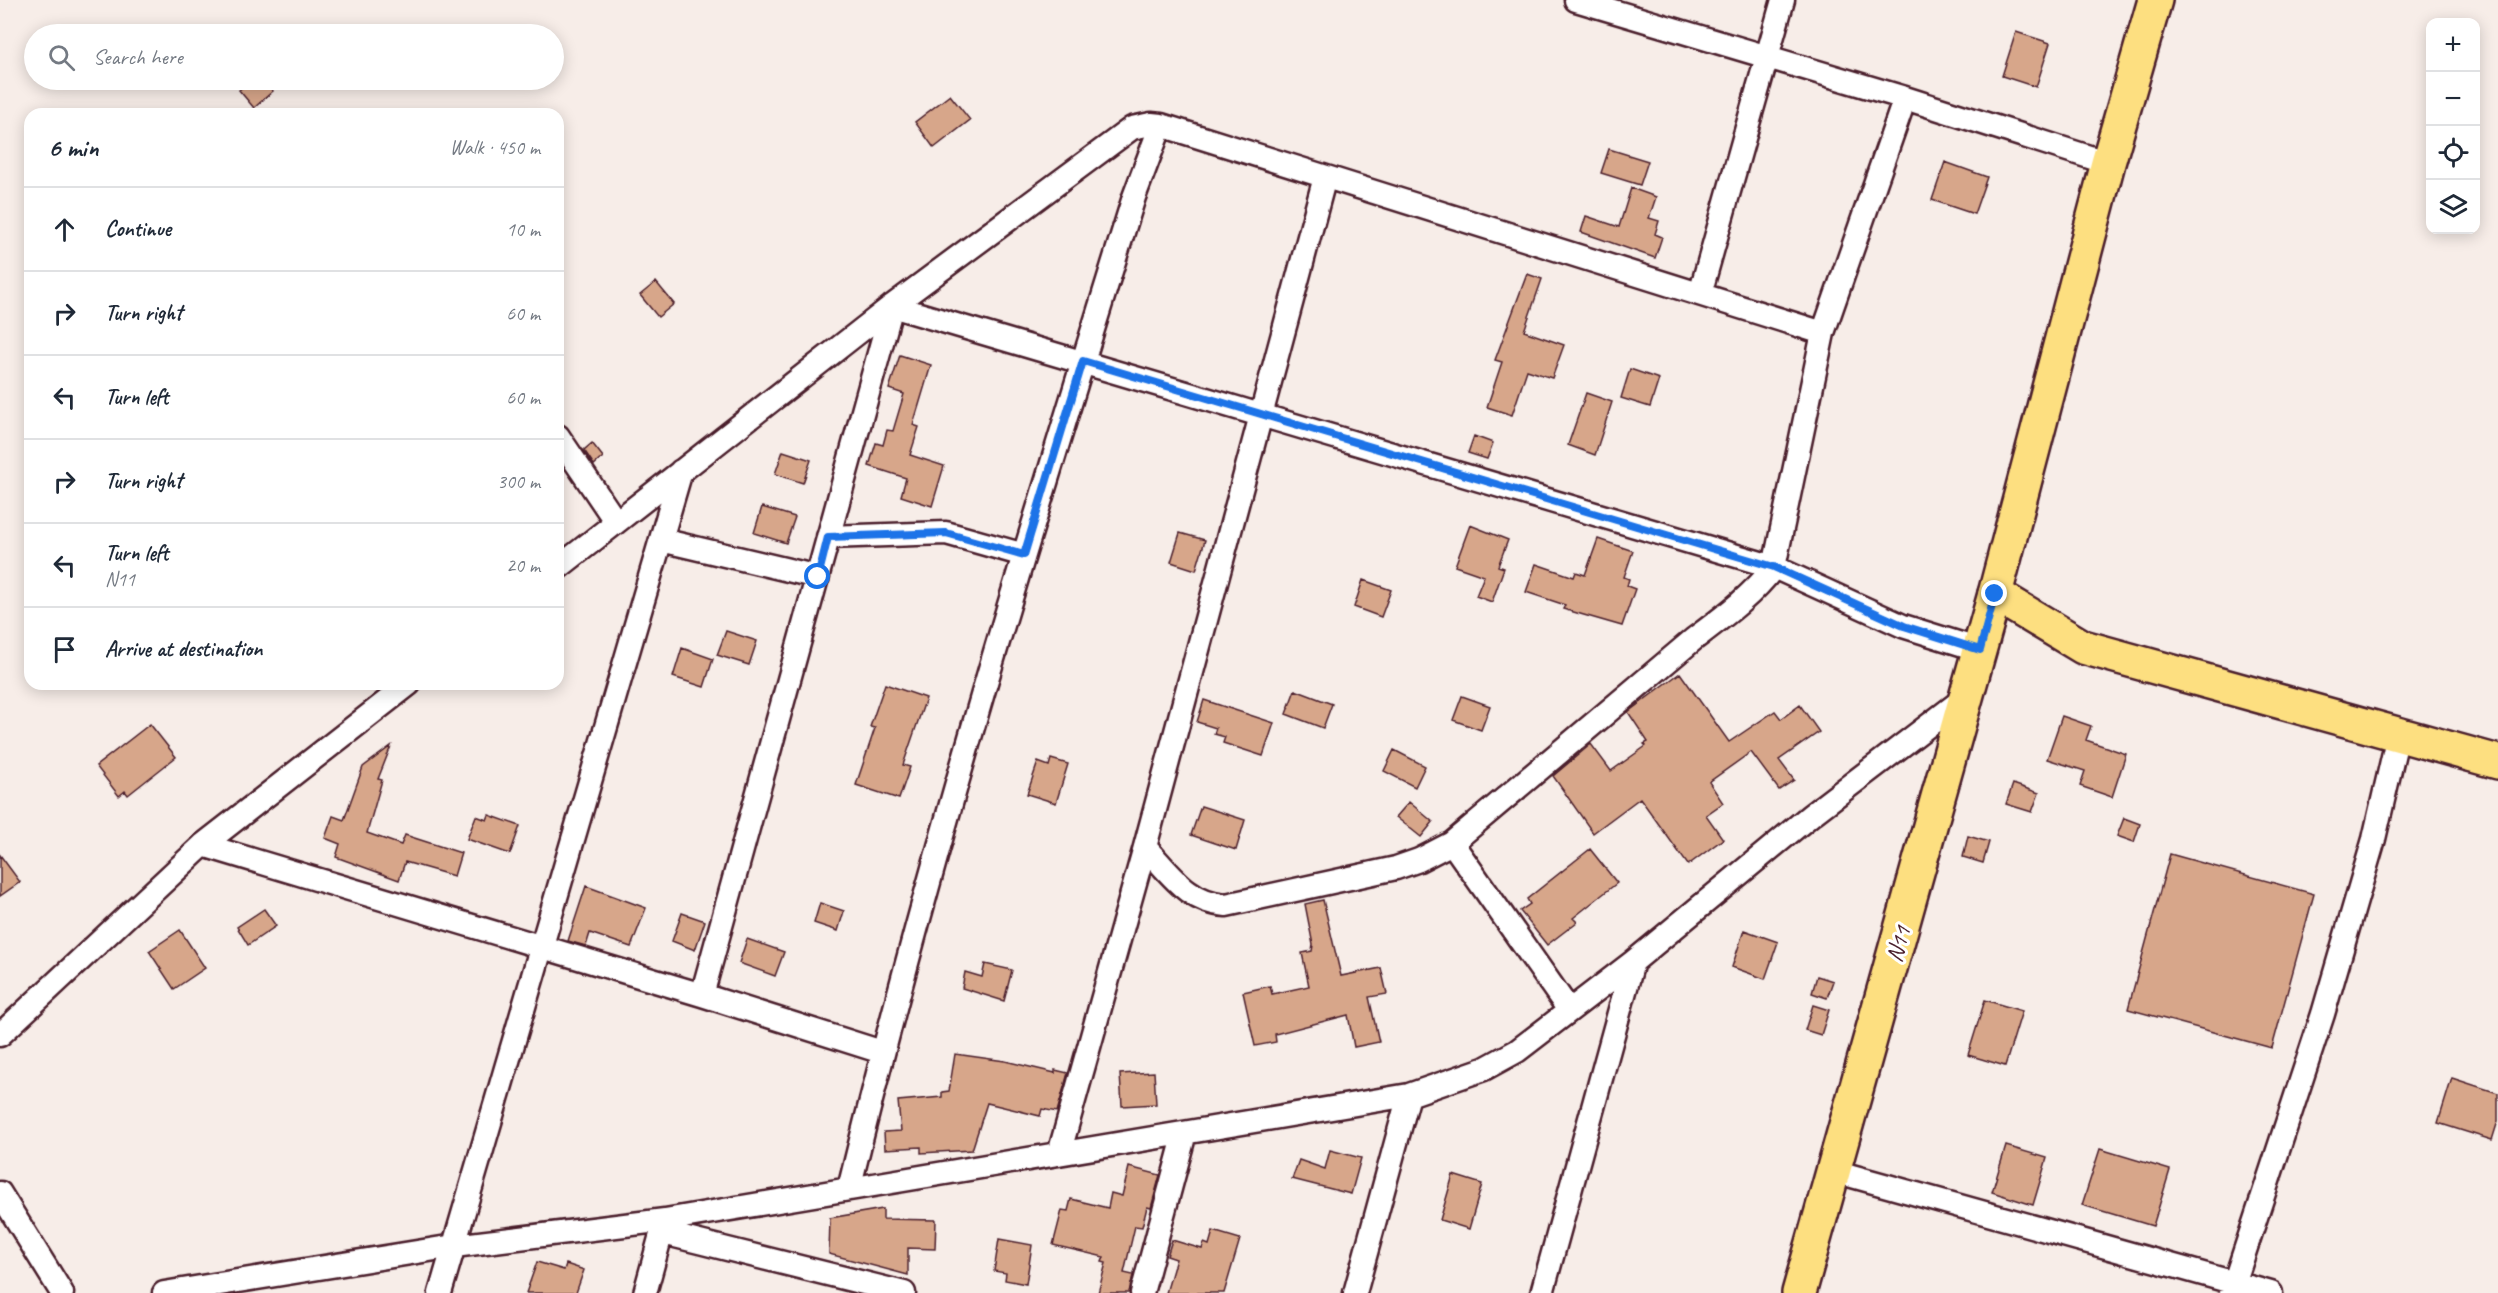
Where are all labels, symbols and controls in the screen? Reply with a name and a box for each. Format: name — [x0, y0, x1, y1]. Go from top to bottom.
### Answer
map controls — [2426, 18, 2480, 234]
button: + — [2426, 18, 2480, 72]
search box — [24, 24, 564, 90]
icon: search — [45, 41, 78, 74]
text: Search here — [93, 43, 183, 71]
button: − — [2426, 72, 2480, 126]
button: locate — [2426, 126, 2480, 180]
text: 6 min — [48, 131, 98, 164]
text: Walk · 450 m — [450, 135, 540, 160]
button: layers — [2426, 180, 2480, 234]
icon: ahead — [48, 213, 81, 246]
text: Continue — [105, 215, 171, 243]
text: 10 m — [506, 217, 540, 242]
icon: right — [48, 297, 81, 330]
text: Turn right — [105, 299, 182, 327]
text: 60 m — [506, 301, 540, 326]
icon: left — [48, 381, 81, 414]
text: Turn left — [105, 383, 169, 411]
text: 60 m — [506, 385, 540, 410]
icon: right — [48, 465, 81, 498]
text: Turn right — [105, 467, 182, 495]
text: 300 m — [497, 469, 540, 494]
text: Turn left — [105, 539, 169, 567]
icon: left — [48, 549, 81, 582]
text: 20 m — [506, 553, 540, 578]
route start — [804, 563, 830, 589]
text: N11 — [105, 567, 135, 592]
route end — [1981, 580, 2007, 606]
icon: arrive — [48, 633, 81, 666]
text: Arrive at destination — [105, 635, 262, 663]
street label: N11 — [1879, 921, 1918, 965]

